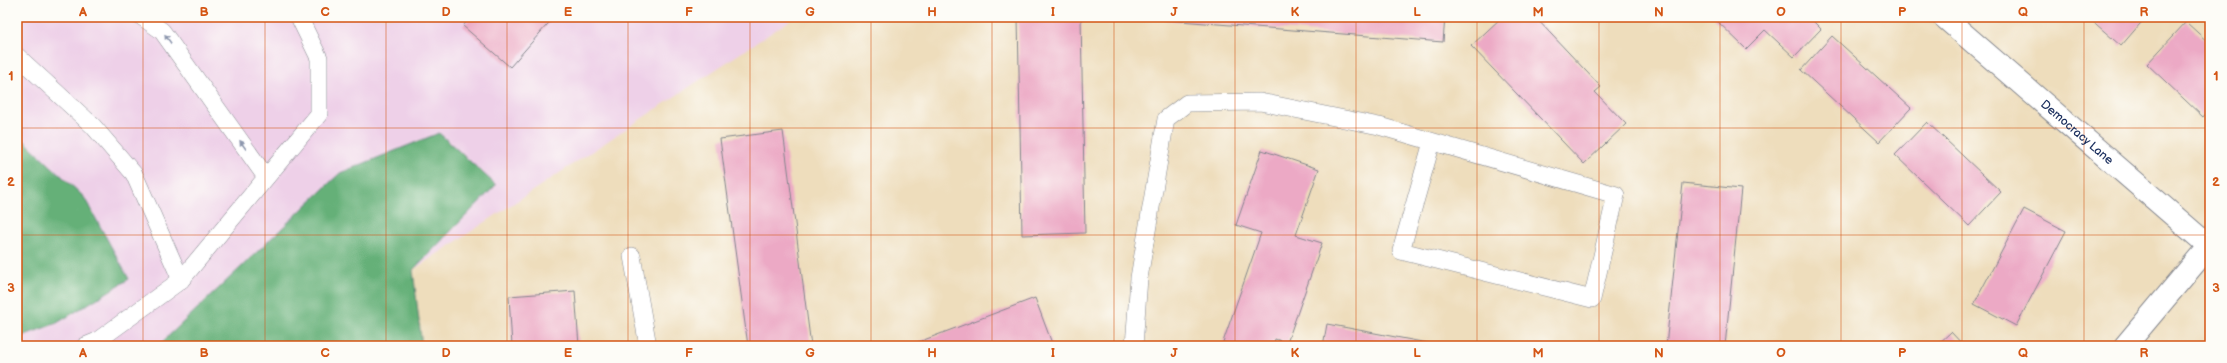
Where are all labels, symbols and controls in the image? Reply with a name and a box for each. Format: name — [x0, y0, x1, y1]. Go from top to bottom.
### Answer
text: A — [78, 4, 87, 20]
text: B — [199, 4, 209, 20]
text: C — [320, 4, 330, 20]
text: D — [441, 4, 451, 20]
text: E — [564, 4, 573, 20]
text: F — [685, 4, 693, 20]
text: G — [805, 4, 815, 20]
text: H — [927, 4, 937, 20]
text: I — [1051, 4, 1055, 20]
text: J — [1170, 4, 1178, 20]
text: K — [1291, 4, 1300, 20]
text: L — [1413, 4, 1421, 20]
text: M — [1532, 4, 1544, 20]
text: N — [1654, 4, 1664, 20]
text: O — [1776, 4, 1786, 20]
text: P — [1898, 4, 1907, 20]
text: Q — [2018, 4, 2028, 20]
text: R — [2140, 4, 2149, 20]
one-way arrow — [164, 34, 172, 44]
text: 1 — [8, 68, 14, 84]
text: 1 — [2213, 68, 2219, 84]
street label: Democracy Lane — [2037, 97, 2116, 168]
one-way arrow — [239, 140, 247, 151]
text: 2 — [7, 174, 15, 190]
text: 2 — [2212, 174, 2220, 190]
text: 3 — [7, 280, 15, 296]
text: 3 — [2212, 280, 2220, 296]
text: A — [78, 345, 87, 361]
text: B — [199, 345, 209, 361]
text: C — [320, 345, 330, 361]
text: D — [441, 345, 451, 361]
text: E — [564, 345, 573, 361]
text: F — [685, 345, 693, 361]
text: G — [805, 345, 815, 361]
text: H — [927, 345, 937, 361]
text: I — [1051, 345, 1055, 361]
text: J — [1170, 345, 1178, 361]
text: K — [1291, 345, 1300, 361]
text: L — [1413, 345, 1421, 361]
text: M — [1532, 345, 1544, 361]
text: N — [1654, 345, 1664, 361]
text: O — [1776, 345, 1786, 361]
text: P — [1898, 345, 1907, 361]
text: Q — [2018, 345, 2028, 361]
text: R — [2140, 345, 2149, 361]

